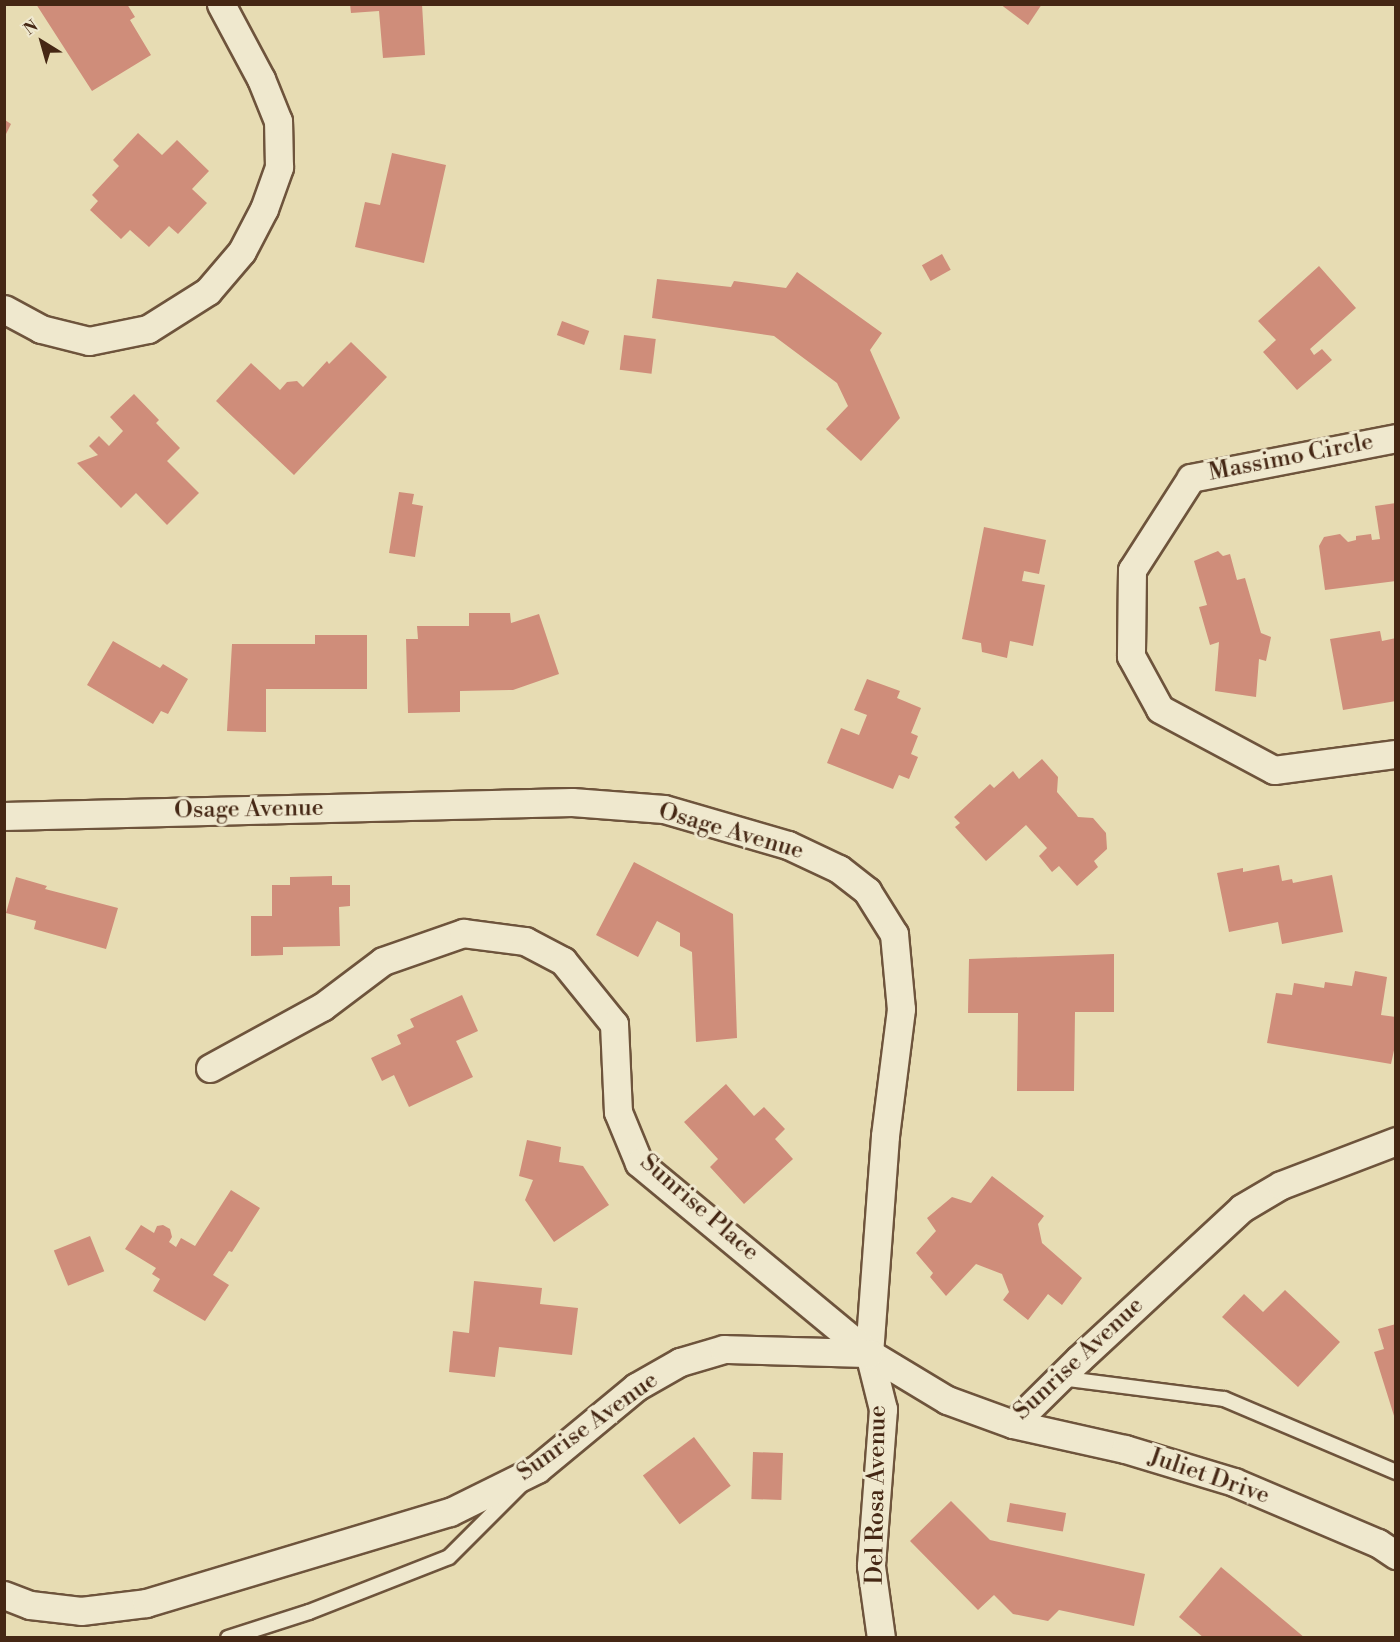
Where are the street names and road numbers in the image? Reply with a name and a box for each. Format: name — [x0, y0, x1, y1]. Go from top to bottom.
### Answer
street label: Massimo Circle — [1206, 428, 1376, 488]
street label: Osage Avenue — [174, 794, 324, 826]
street label: Osage Avenue — [655, 798, 807, 866]
street label: Sunrise Place — [634, 1149, 764, 1267]
street label: Sunrise Avenue — [1008, 1291, 1150, 1427]
street label: Sunrise Avenue — [512, 1366, 664, 1488]
street label: Del Rosa Avenue — [861, 1405, 893, 1585]
street label: Juliet Drive — [1145, 1443, 1273, 1511]

